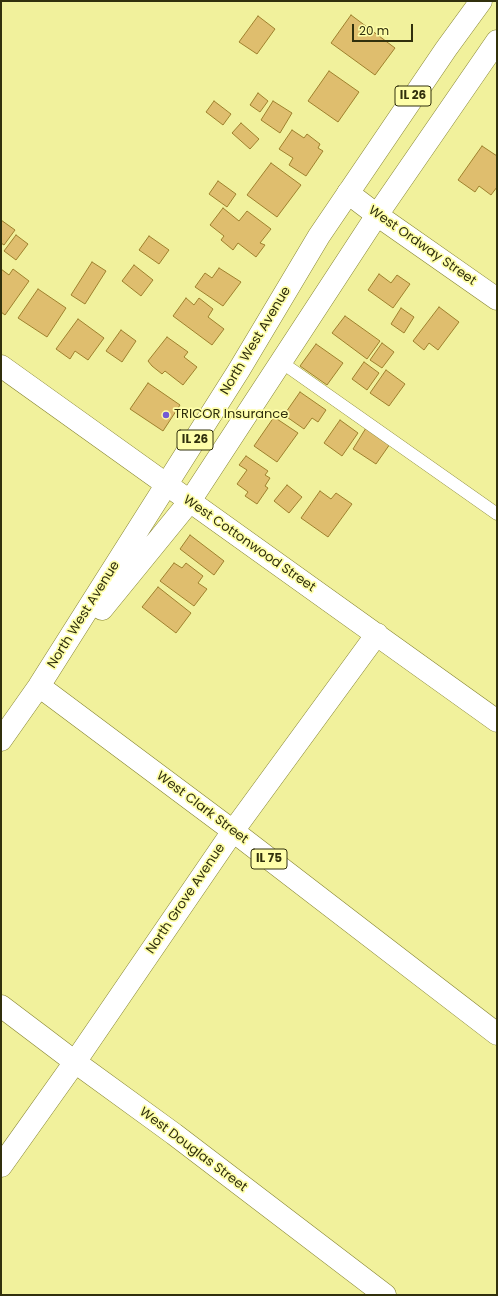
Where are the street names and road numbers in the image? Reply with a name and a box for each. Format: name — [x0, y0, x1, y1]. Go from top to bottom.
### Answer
road number: IL 26 — [395, 86, 431, 106]
street label: West Ordway Street — [365, 203, 479, 289]
street label: North West Avenue — [218, 284, 294, 398]
road number: IL 26 — [177, 430, 213, 450]
street label: West Cottonwood Street — [180, 492, 318, 596]
street label: North West Avenue — [45, 559, 123, 671]
street label: West Clark Street — [153, 768, 251, 848]
street label: North Grove Avenue — [143, 841, 229, 957]
road number: IL 75 — [251, 849, 287, 869]
street label: West Douglas Street — [136, 1104, 250, 1196]

